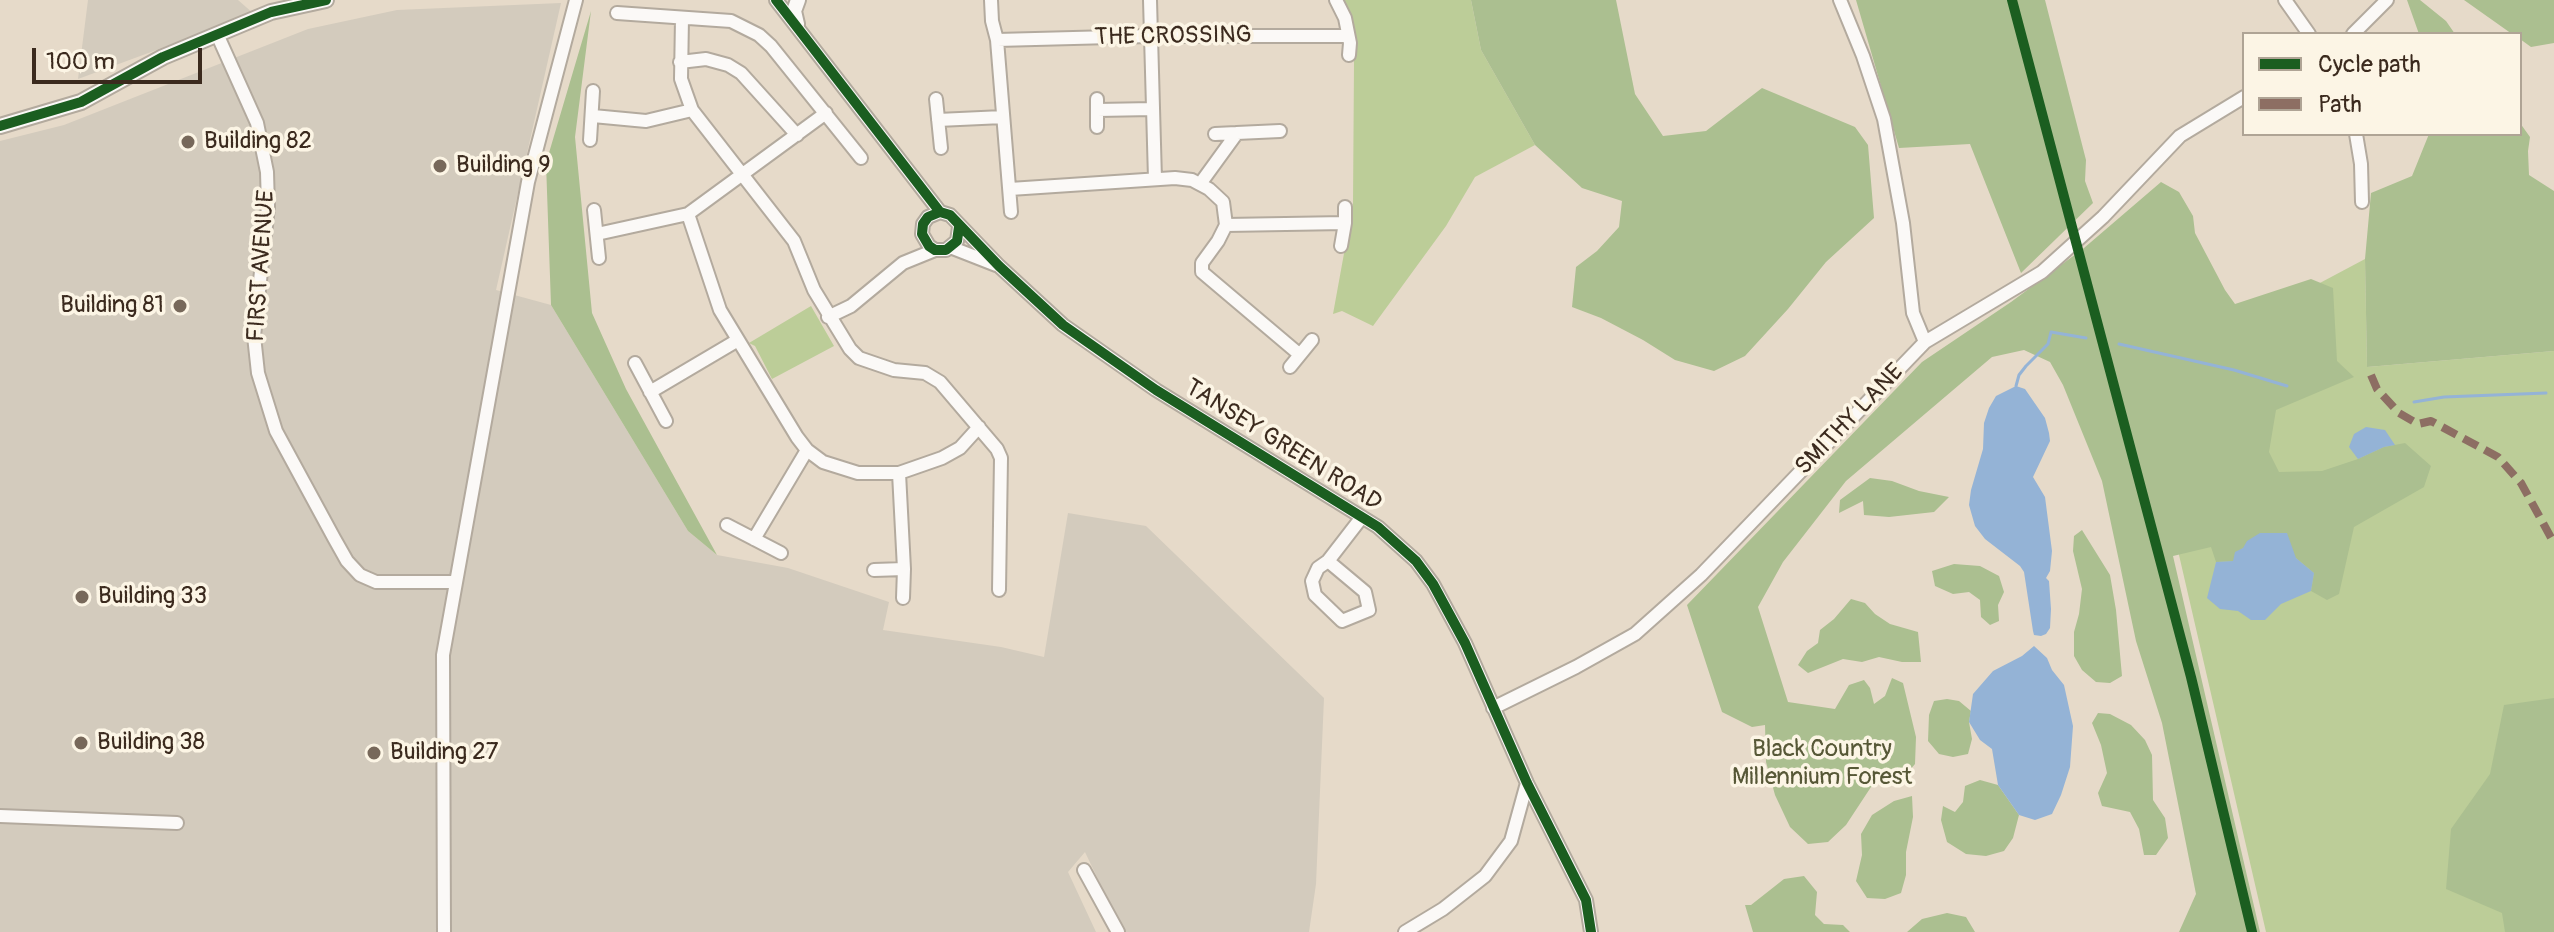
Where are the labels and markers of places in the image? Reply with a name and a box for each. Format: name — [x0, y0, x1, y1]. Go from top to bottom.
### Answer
place label: Building 82 — [204, 128, 312, 156]
marker: Building 82 — [179, 133, 197, 151]
place label: Building 9 — [456, 152, 551, 180]
marker: Building 9 — [431, 157, 449, 175]
place label: Building 81 — [60, 292, 164, 320]
marker: Building 81 — [171, 297, 189, 315]
place label: Building 33 — [98, 583, 207, 611]
marker: Building 33 — [73, 588, 91, 606]
place label: Building 38 — [97, 729, 205, 757]
marker: Building 38 — [72, 734, 90, 752]
place label: Building 27 — [390, 739, 498, 767]
marker: Building 27 — [365, 744, 383, 762]

